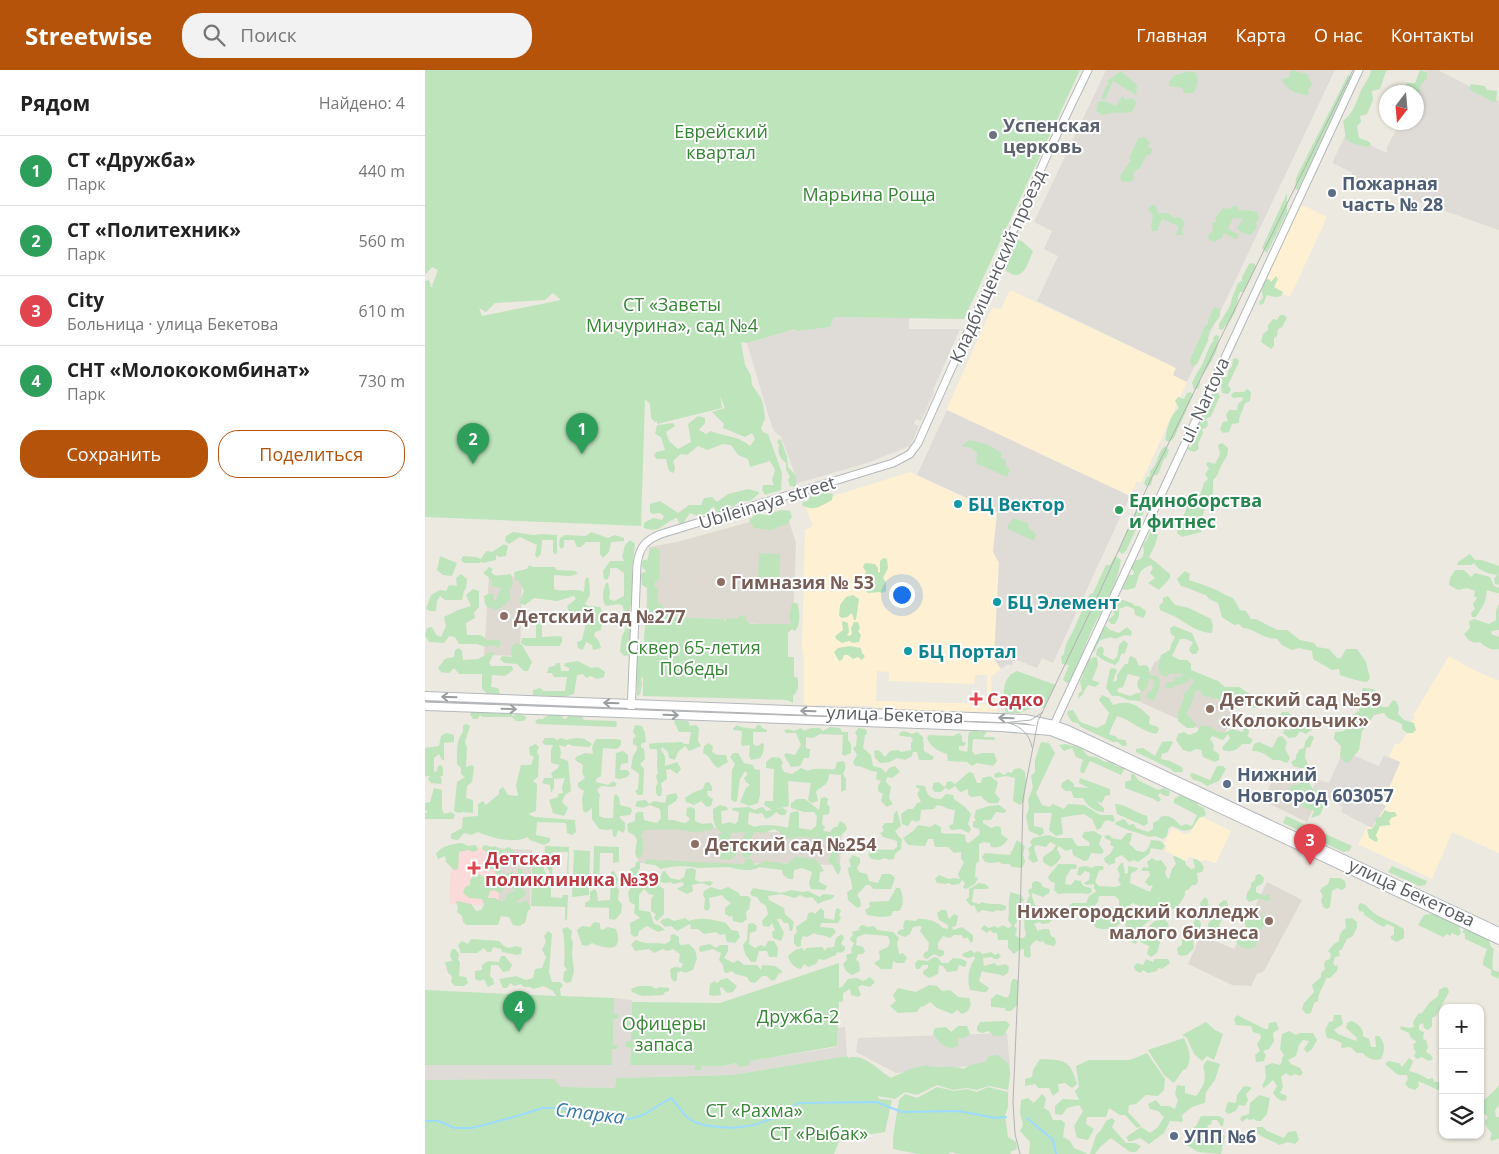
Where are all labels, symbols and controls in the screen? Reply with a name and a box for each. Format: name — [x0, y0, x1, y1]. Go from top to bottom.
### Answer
search box — [182, 13, 532, 58]
text: Streetwise — [25, 19, 152, 52]
icon: search — [200, 21, 228, 49]
text: Поиск — [240, 22, 297, 48]
text: Главная — [1136, 23, 1208, 47]
text: Карта — [1236, 23, 1286, 47]
text: О нас — [1314, 23, 1363, 47]
text: Контакты — [1391, 23, 1474, 47]
north arrow — [1379, 85, 1424, 130]
text: Рядом — [20, 89, 90, 117]
text: Найдено: 4 — [319, 92, 405, 114]
place label: Успенская церковь — [1003, 113, 1100, 158]
park label: Еврейский квартал — [674, 119, 768, 164]
marker: Успенская церковь — [987, 129, 999, 141]
text: СТ «Дружба» — [67, 147, 196, 173]
text: 1 — [31, 160, 41, 182]
text: 440 m — [359, 160, 405, 182]
street label: Кладбищенский проезд — [944, 166, 1050, 366]
place label: Пожарная часть № 28 — [1342, 171, 1443, 216]
text: Парк — [67, 173, 106, 195]
park label: Марьина Роща — [802, 182, 936, 206]
marker: Пожарная часть № 28 — [1326, 187, 1338, 199]
text: СТ «Политехник» — [67, 217, 241, 243]
text: 2 — [31, 230, 41, 252]
text: 560 m — [359, 230, 405, 252]
text: Парк — [67, 243, 106, 265]
text: City — [67, 287, 104, 313]
park label: СТ «Заветы Мичурина», сад №4 — [586, 292, 758, 337]
text: 3 — [31, 300, 41, 322]
text: 610 m — [359, 300, 405, 322]
text: Больница · улица Бекетова — [67, 313, 278, 335]
street label: ul. Nartova — [1174, 353, 1234, 447]
text: СНТ «Молококомбинат» — [67, 357, 310, 383]
text: 4 — [31, 370, 41, 392]
text: 730 m — [359, 370, 405, 392]
text: Парк — [67, 383, 106, 405]
pin: 1 — [566, 413, 598, 454]
pin: 2 — [457, 423, 489, 464]
button: Сохранить — [20, 430, 208, 478]
button: Поделиться — [218, 430, 405, 478]
street label: Ubileinaya street — [696, 470, 838, 534]
place label: Единоборства и фитнес — [1129, 488, 1262, 533]
place label: БЦ Вектор — [968, 492, 1065, 516]
marker: БЦ Вектор — [952, 498, 964, 510]
marker: Единоборства и фитнес — [1113, 504, 1125, 516]
place label: Гимназия № 53 — [731, 570, 874, 594]
marker: Гимназия № 53 — [715, 576, 727, 588]
your location — [889, 582, 915, 608]
place label: БЦ Элемент — [1007, 590, 1119, 614]
marker: БЦ Элемент — [991, 596, 1003, 608]
place label: Детский сад №277 — [514, 604, 685, 628]
marker: Детский сад №277 — [498, 610, 510, 622]
park label: Сквер 65-летия Победы — [627, 635, 761, 680]
place label: БЦ Портал — [918, 639, 1017, 663]
marker: БЦ Портал — [902, 645, 914, 657]
place label: Садко — [987, 687, 1044, 711]
place label: Детский сад №59 «Колокольчик» — [1220, 687, 1381, 732]
one-way arrow — [441, 692, 457, 702]
marker: Садко — [969, 692, 983, 706]
one-way arrow — [603, 699, 619, 708]
street label: улица Бекетова — [826, 700, 964, 728]
marker: Детский сад №59 «Колокольчик» — [1204, 703, 1216, 715]
one-way arrow — [500, 704, 516, 714]
one-way arrow — [801, 706, 817, 715]
one-way arrow — [662, 710, 679, 720]
one-way arrow — [998, 714, 1014, 723]
place label: Нижний Новгород 603057 — [1237, 762, 1394, 807]
marker: Нижний Новгород 603057 — [1221, 778, 1233, 790]
pin: 3 — [1294, 824, 1326, 865]
place label: Детский сад №254 — [705, 832, 876, 856]
marker: Детский сад №254 — [689, 838, 701, 850]
place label: Детская поликлиника №39 — [485, 846, 659, 891]
street label: улица Бекетова — [1345, 852, 1479, 932]
marker: Детская поликлиника №39 — [467, 861, 481, 875]
place label: Нижегородский колледж малого бизнеса — [1017, 899, 1259, 944]
marker: Нижегородский колледж малого бизнеса — [1263, 915, 1275, 927]
pin: 4 — [503, 991, 535, 1032]
park label: Дружба-2 — [757, 1004, 839, 1028]
map controls — [1439, 1004, 1484, 1139]
button: + — [1439, 1004, 1484, 1049]
park label: Офицеры запаса — [622, 1011, 706, 1056]
button: − — [1439, 1049, 1484, 1094]
button: layers — [1439, 1094, 1484, 1139]
water label: Старка — [554, 1096, 626, 1130]
park label: СТ «Рахма» — [705, 1098, 803, 1122]
park label: СТ «Рыбак» — [770, 1121, 868, 1145]
place label: УПП №6 — [1184, 1124, 1256, 1148]
marker: УПП №6 — [1168, 1130, 1180, 1142]

